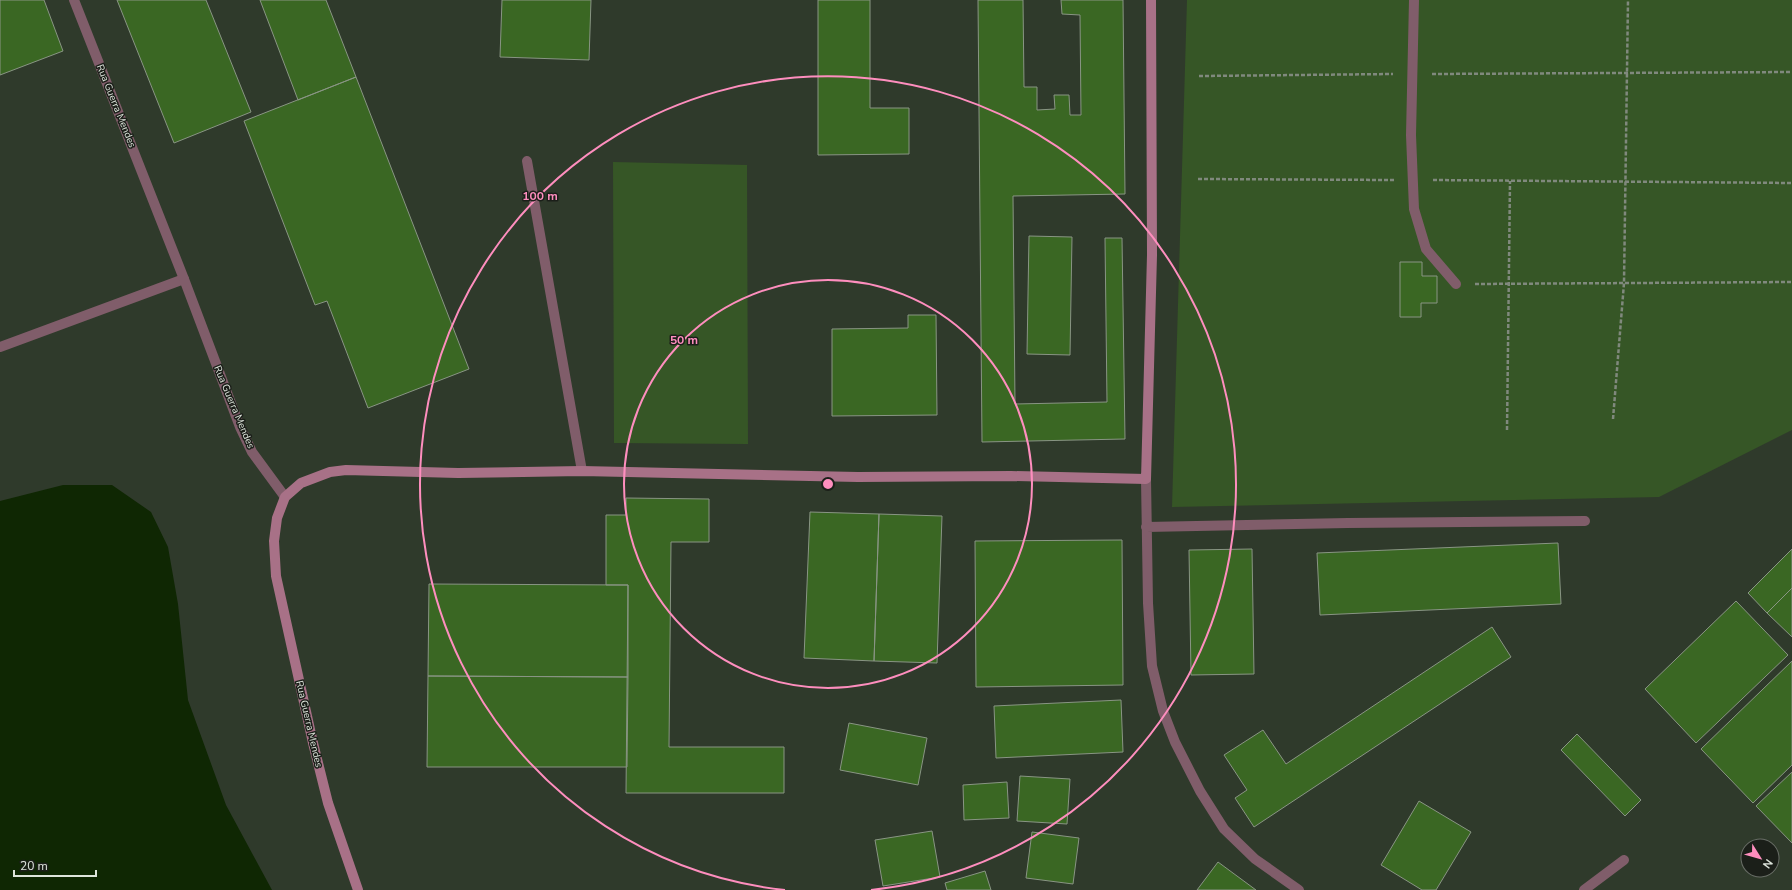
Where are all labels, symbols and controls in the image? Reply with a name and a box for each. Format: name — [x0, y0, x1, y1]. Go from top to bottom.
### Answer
street label: Rua Guerra Mendes — [93, 62, 139, 150]
text: 100 m — [522, 188, 558, 204]
text: 50 m — [670, 332, 698, 348]
street label: Rua Guerra Mendes — [210, 363, 258, 451]
centre of rings — [821, 477, 835, 491]
street label: Rua Guerra Mendes — [292, 679, 326, 769]
north arrow — [1740, 838, 1780, 878]
scale bar — [14, 852, 96, 878]
text: N — [1759, 856, 1776, 872]
text: 20 m — [20, 858, 48, 874]

